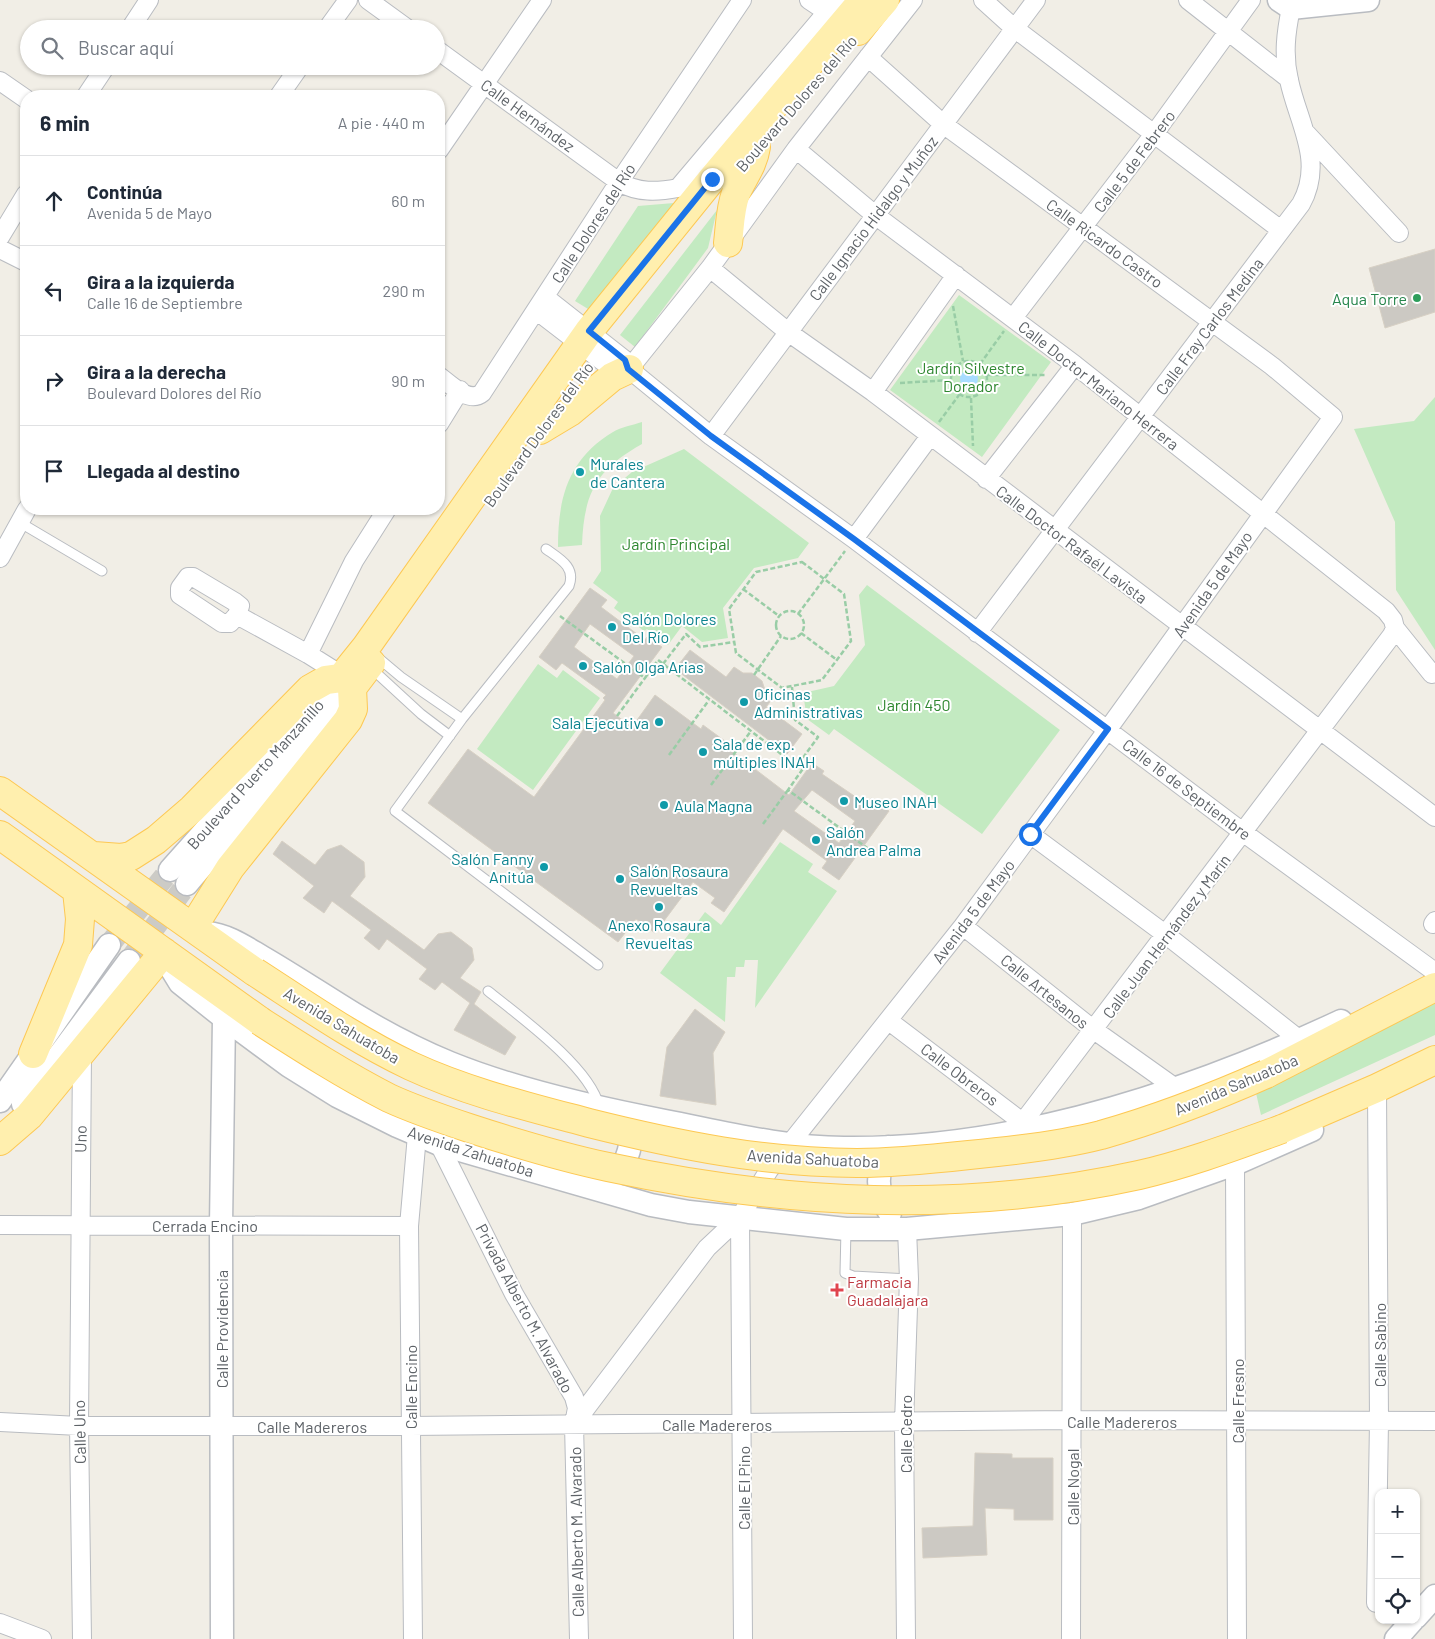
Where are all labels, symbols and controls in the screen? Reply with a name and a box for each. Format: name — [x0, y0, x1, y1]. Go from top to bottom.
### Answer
search box — [20, 20, 445, 75]
street label: Boulevard Dolores del Río — [732, 31, 860, 175]
icon: search — [38, 34, 66, 62]
text: Buscar aquí — [78, 36, 174, 59]
street label: Calle Hernández — [477, 75, 579, 155]
street label: Calle 5 de Febrero — [1089, 106, 1179, 216]
text: 6 min — [40, 110, 90, 135]
text: A pie · 440 m — [338, 113, 425, 132]
street label: Calle Ignacio Hidalgo y Muñoz — [805, 132, 941, 304]
street label: Calle Dolores del Río — [547, 160, 639, 286]
route end — [701, 168, 724, 191]
text: Continúa — [87, 180, 162, 203]
icon: ahead — [40, 187, 68, 215]
text: 60 m — [391, 191, 425, 210]
street label: Calle Ricardo Castro — [1043, 194, 1167, 292]
text: Avenida 5 de Mayo — [87, 203, 212, 222]
street label: Calle Fray Carlos Medina — [1151, 254, 1267, 398]
text: Gira a la izquierda — [87, 270, 235, 293]
icon: left — [40, 277, 68, 305]
text: 290 m — [383, 281, 425, 300]
place label: Aqua Torre — [1332, 289, 1407, 308]
marker: Aqua Torre — [1411, 292, 1423, 304]
text: Calle 16 de Septiembre — [87, 293, 243, 312]
street label: Calle Doctor Mariano Herrera — [1015, 316, 1183, 454]
street label: Boulevard Dolores del Río — [479, 358, 597, 510]
park label: Jardín Silvestre Dorador — [917, 358, 1025, 395]
text: Gira a la derecha — [87, 360, 226, 383]
icon: right — [40, 367, 68, 395]
text: 90 m — [391, 371, 425, 390]
text: Boulevard Dolores del Río — [87, 383, 262, 402]
place label: Murales de Cantera — [590, 454, 665, 491]
icon: arrive — [40, 457, 68, 485]
text: Llegada al destino — [87, 459, 240, 482]
marker: Murales de Cantera — [574, 466, 586, 478]
street label: Calle Doctor Rafaél Lavista — [993, 481, 1151, 607]
street label: Avenida 5 de Mayo — [1168, 527, 1256, 641]
park label: Jardín Principal — [622, 534, 730, 553]
place label: Salón Dolores Del Río — [622, 609, 716, 646]
marker: Salón Dolores Del Río — [606, 621, 618, 633]
place label: Salón Olga Arias — [593, 657, 704, 676]
marker: Salón Olga Arias — [577, 660, 589, 672]
place label: Oficinas Administrativas — [754, 684, 863, 721]
street label: Boulevard Puerto Manzanillo — [183, 695, 327, 853]
park label: Jardín 450 — [877, 695, 951, 714]
marker: Oficinas Administrativas — [738, 696, 750, 708]
place label: Sala Ejecutiva — [552, 713, 649, 732]
marker: Sala Ejecutiva — [653, 716, 665, 728]
place label: Sala de exp. múltiples INAH — [713, 734, 815, 771]
street label: Calle 16 de Septiembre — [1119, 735, 1255, 843]
marker: Sala de exp. múltiples INAH — [697, 746, 709, 758]
place label: Museo INAH — [854, 792, 937, 811]
marker: Museo INAH — [838, 795, 850, 807]
place label: Aula Magna — [674, 796, 752, 815]
marker: Aula Magna — [658, 799, 670, 811]
place label: Salón Andrea Palma — [826, 822, 921, 859]
route start — [1019, 823, 1042, 846]
marker: Salón Andrea Palma — [810, 834, 822, 846]
place label: Salón Fanny Anitúa — [451, 849, 535, 886]
street label: Calle Juan Hernández y Marín — [1098, 850, 1234, 1022]
street label: Avenida 5 de Mayo — [928, 855, 1018, 967]
marker: Salón Fanny Anitúa — [538, 861, 550, 873]
place label: Salón Rosaura Revueltas — [630, 861, 728, 898]
marker: Salón Rosaura Revueltas — [614, 873, 626, 885]
marker: Anexo Rosaura Revueltas — [653, 901, 665, 913]
place label: Anexo Rosaura Revueltas — [608, 915, 710, 952]
street label: Calle Artesanos — [997, 950, 1093, 1032]
street label: Avenida Sahuatoba — [281, 983, 403, 1067]
street label: Calle Obreros — [918, 1039, 1002, 1109]
street label: Avenida Sahuatoba — [1172, 1049, 1300, 1119]
street label: Avenida Zahuatoba — [406, 1122, 536, 1180]
street label: Uno — [70, 1125, 90, 1153]
street label: Avenida Sahuatoba — [747, 1145, 879, 1171]
street label: Cerrada Encino — [152, 1216, 258, 1235]
street label: Privada Alberto M. Alvarado — [472, 1220, 578, 1396]
street label: Calle Providencia — [212, 1270, 231, 1388]
place label: Farmacia Guadalajara — [847, 1272, 928, 1309]
marker: Farmacia Guadalajara — [831, 1284, 843, 1296]
street label: Calle Sabino — [1370, 1303, 1389, 1387]
street label: Calle Encino — [401, 1345, 420, 1429]
street label: Calle Fresno — [1228, 1359, 1247, 1443]
street label: Calle Cedro — [896, 1395, 915, 1473]
street label: Calle Uno — [69, 1400, 89, 1464]
street label: Calle Madereros — [1067, 1412, 1177, 1431]
street label: Calle Madereros — [662, 1415, 772, 1434]
street label: Calle Madereros — [257, 1417, 367, 1436]
street label: Calle El Pino — [734, 1446, 753, 1530]
street label: Calle Alberto M. Alvarado — [565, 1447, 587, 1617]
street label: Calle Nogal — [1063, 1449, 1082, 1525]
map controls — [1375, 1489, 1420, 1624]
button: + — [1375, 1489, 1420, 1534]
button: − — [1375, 1534, 1420, 1579]
button: locate — [1375, 1579, 1420, 1624]

